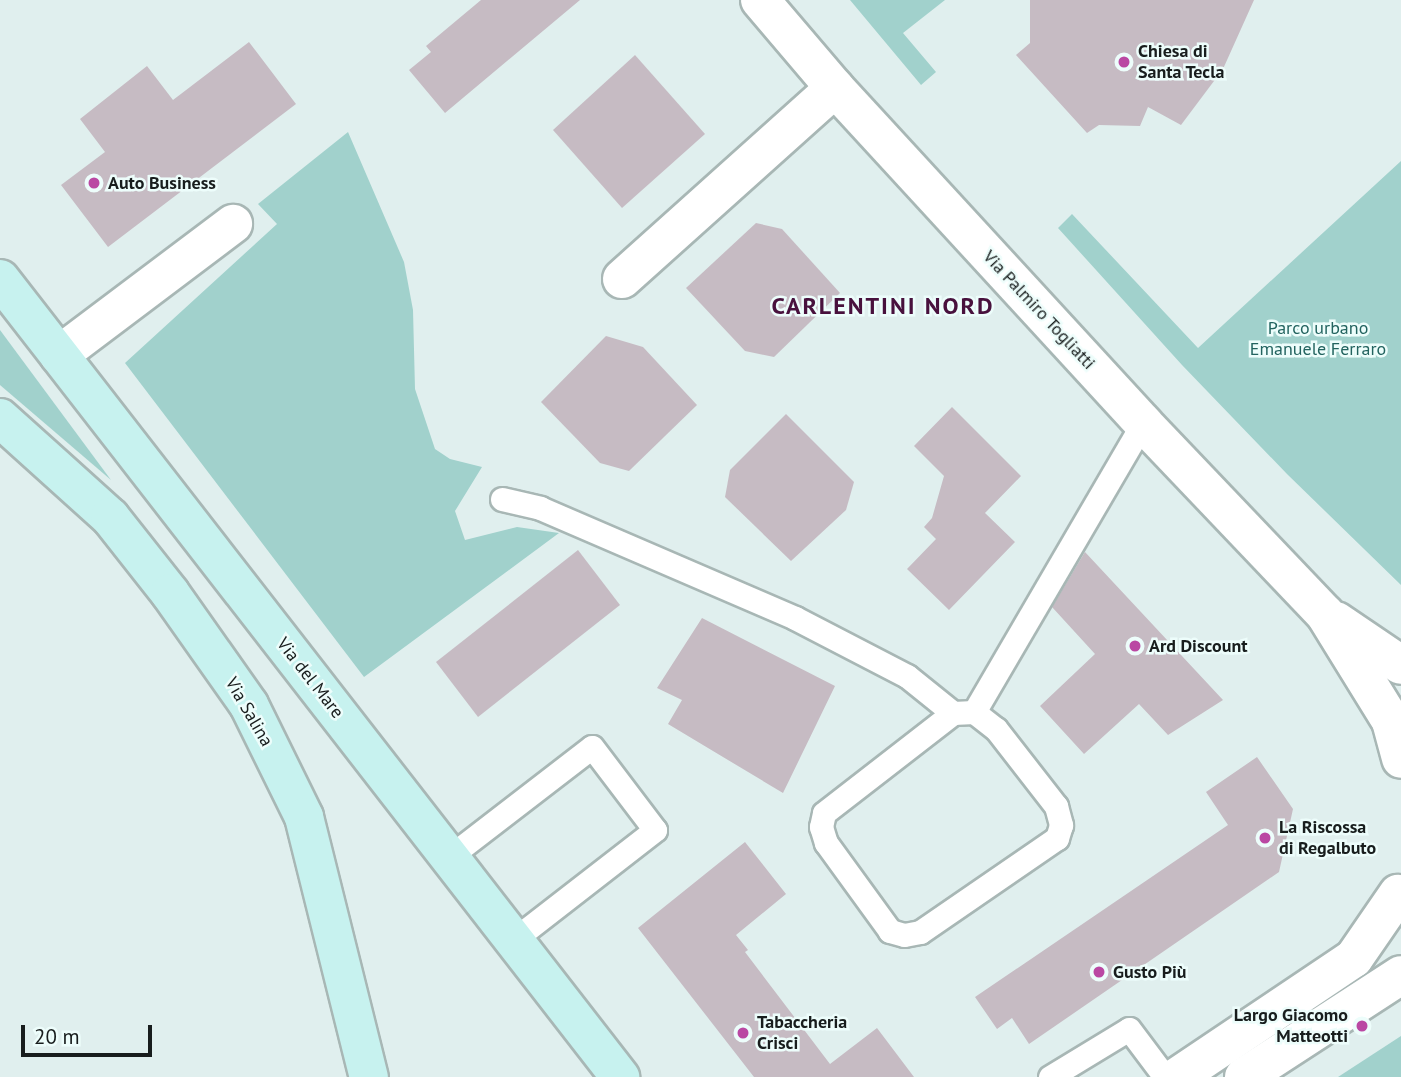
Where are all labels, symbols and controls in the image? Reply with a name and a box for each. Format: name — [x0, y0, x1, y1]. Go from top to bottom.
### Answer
place label: Chiesa di Santa Tecla — [1138, 41, 1225, 84]
marker: Chiesa di Santa Tecla — [1116, 54, 1132, 70]
place label: Auto Business — [108, 172, 216, 194]
marker: Auto Business — [86, 175, 102, 191]
street label: Via Palmiro Togliatti — [978, 246, 1100, 374]
district label: CARLENTINI NORD — [773, 292, 993, 320]
park label: Parco urbano Emanuele Ferraro — [1250, 318, 1386, 360]
street label: Via del Mare — [272, 633, 348, 723]
place label: Ard Discount — [1149, 635, 1247, 657]
marker: Ard Discount — [1127, 638, 1143, 654]
street label: Via Salina — [221, 674, 277, 750]
place label: La Riscossa di Regalbuto — [1279, 817, 1376, 860]
marker: La Riscossa di Regalbuto — [1257, 830, 1273, 846]
place label: Gusto Più — [1113, 961, 1186, 983]
marker: Gusto Più — [1091, 964, 1107, 980]
place label: Largo Giacomo Matteotti — [1234, 1005, 1348, 1048]
scale bar — [24, 1010, 156, 1054]
place label: Tabaccheria Crisci — [757, 1012, 847, 1054]
marker: Largo Giacomo Matteotti — [1354, 1018, 1370, 1034]
text: 20 m — [34, 1023, 80, 1050]
marker: Tabaccheria Crisci — [735, 1025, 751, 1041]

